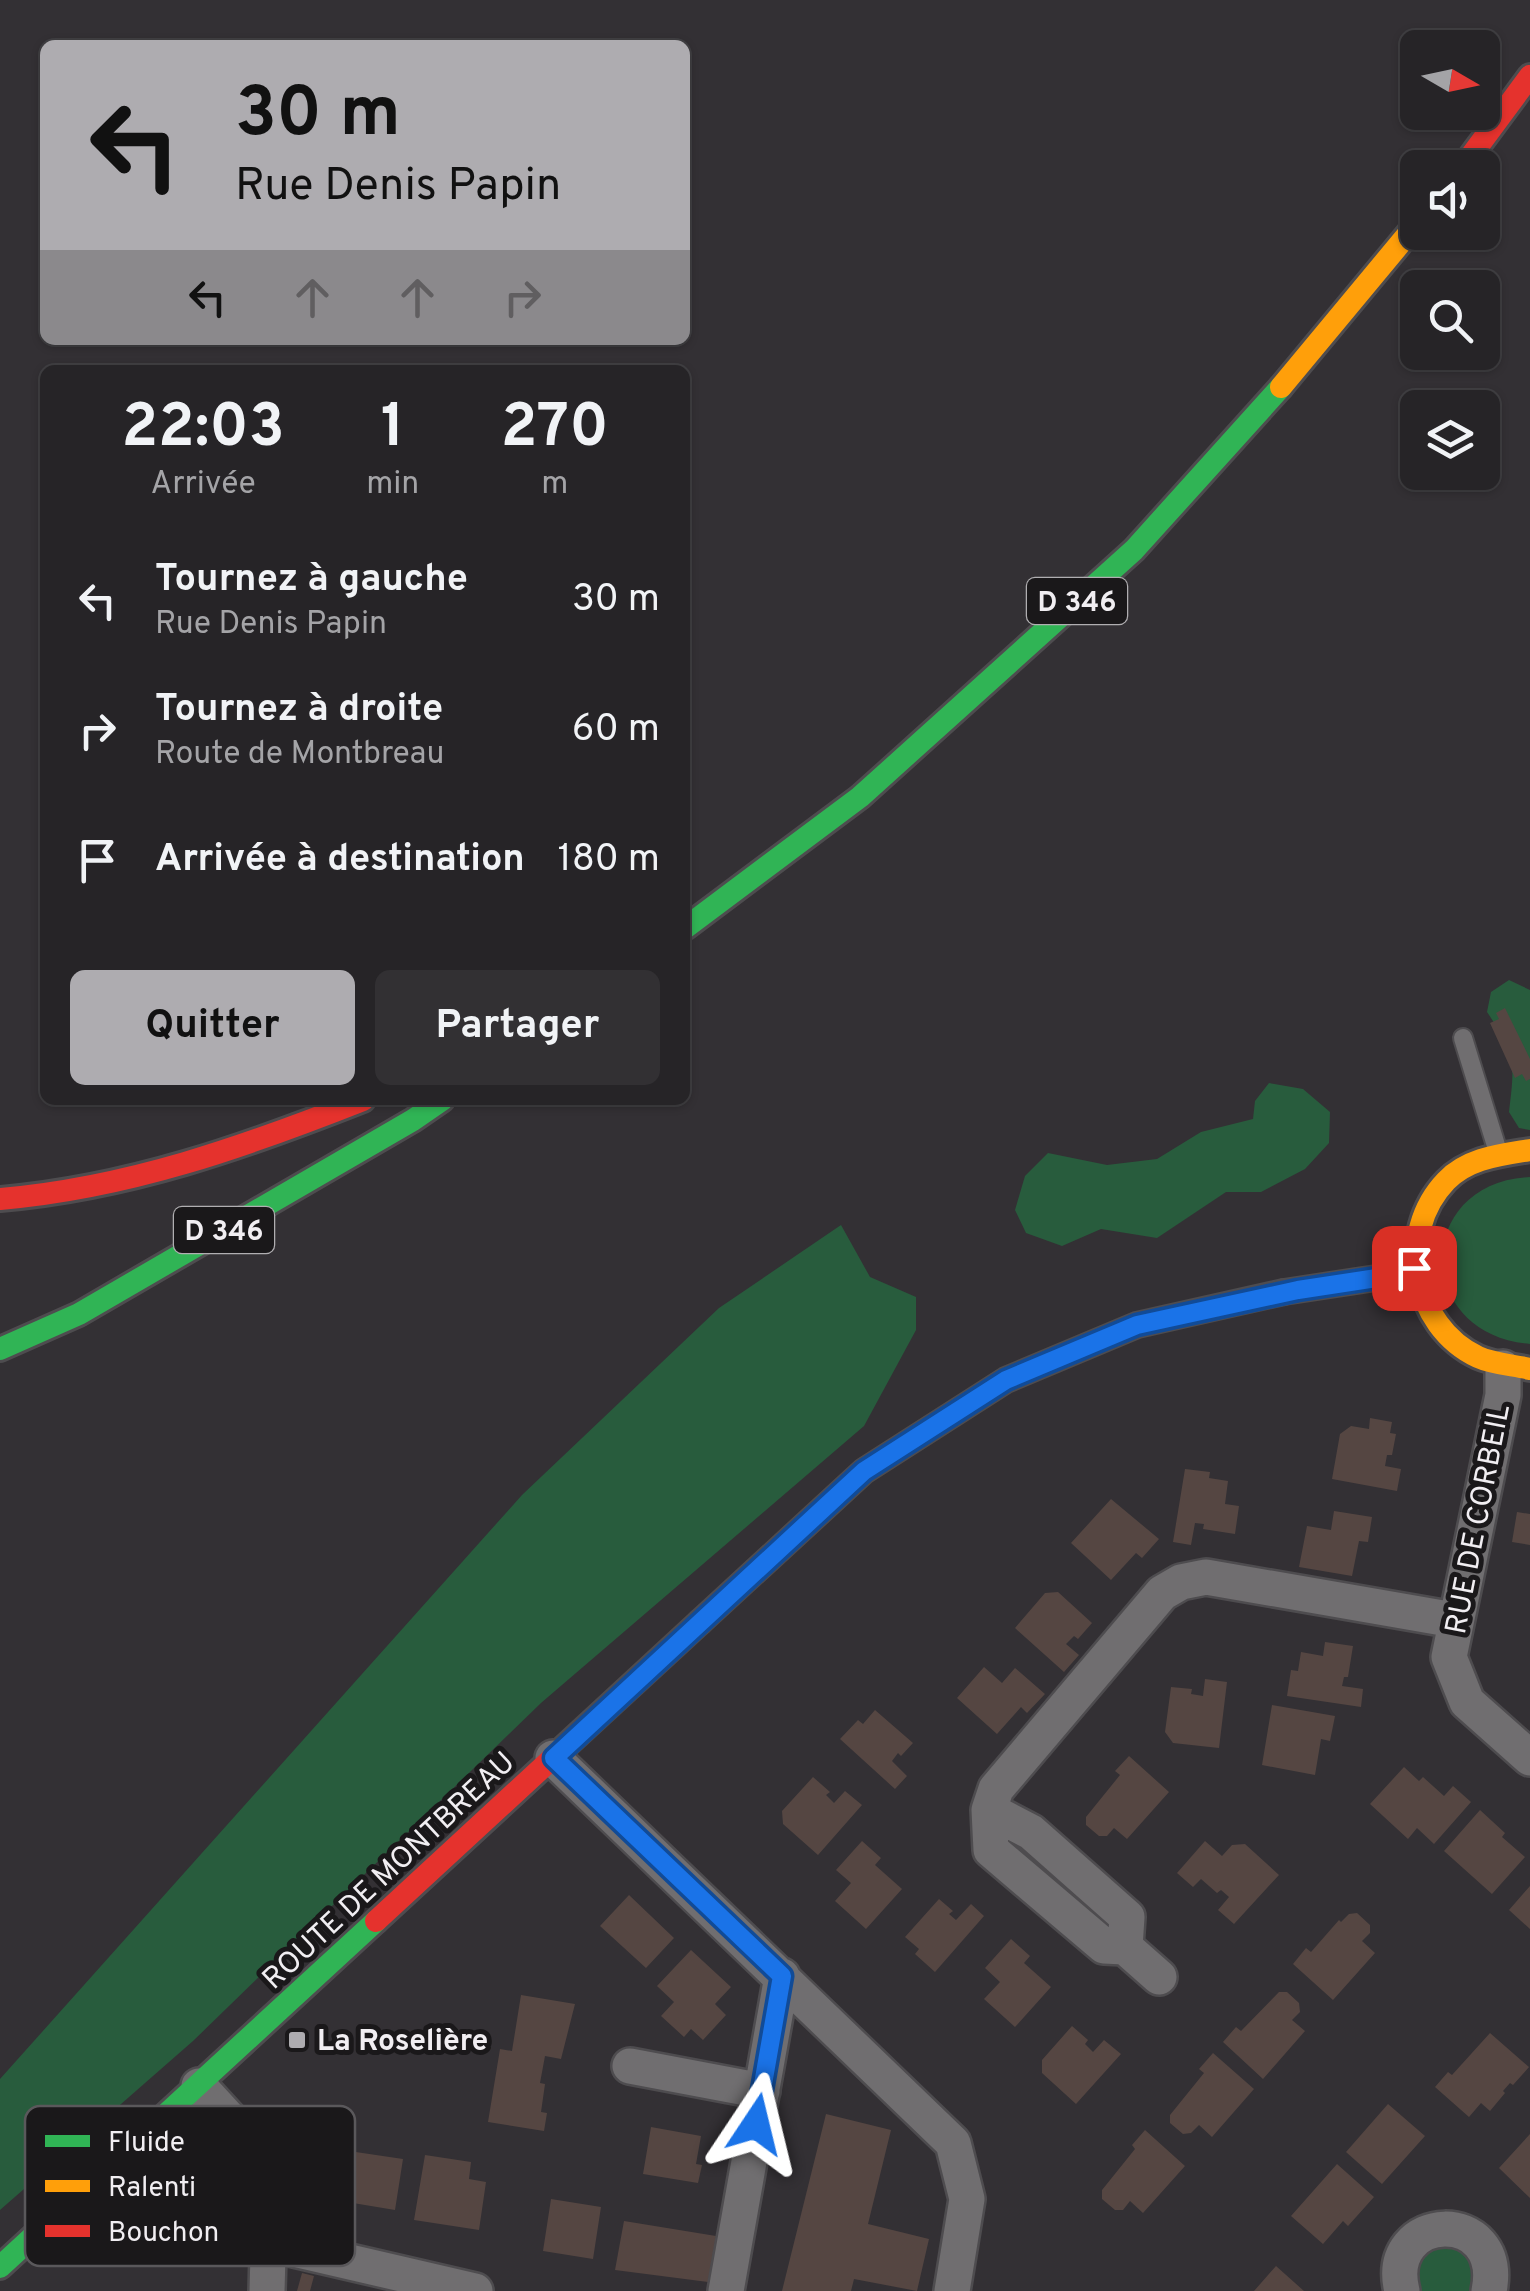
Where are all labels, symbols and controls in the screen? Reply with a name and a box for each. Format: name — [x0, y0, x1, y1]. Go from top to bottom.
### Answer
north arrow — [1400, 30, 1500, 130]
map controls — [1400, 30, 1500, 490]
text: 30 m — [235, 72, 401, 161]
icon: left — [70, 80, 200, 210]
button: sound — [1400, 150, 1500, 250]
text: Rue Denis Papin — [235, 159, 561, 216]
icon: left — [180, 270, 235, 325]
icon: ahead — [285, 270, 340, 325]
icon: ahead — [390, 270, 445, 325]
icon: right — [495, 270, 550, 325]
button: search — [1400, 270, 1500, 370]
button: layers — [1400, 390, 1500, 490]
text: 22:03 — [121, 392, 285, 468]
text: 1 — [381, 392, 405, 468]
text: 270 — [501, 392, 609, 468]
text: Arrivée — [151, 465, 256, 505]
text: min — [366, 465, 419, 505]
text: m — [541, 465, 568, 505]
text: Tournez à gauche — [155, 556, 468, 605]
icon: left — [70, 573, 125, 628]
text: 30 m — [572, 576, 660, 625]
road number: D 346 — [1027, 578, 1127, 624]
text: Rue Denis Papin — [155, 605, 387, 645]
text: Tournez à droite — [155, 686, 443, 735]
icon: right — [70, 703, 125, 758]
text: 60 m — [572, 706, 660, 755]
text: Route de Montbreau — [155, 735, 444, 775]
icon: arrive — [70, 833, 125, 888]
text: Arrivée à destination — [155, 836, 525, 885]
text: 180 m — [557, 836, 660, 885]
button: Quitter — [70, 970, 355, 1085]
button: Partager — [375, 970, 660, 1085]
road number: D 346 — [174, 1207, 274, 1253]
pin — [1372, 1226, 1457, 1311]
icon: arrive — [1387, 1241, 1442, 1296]
street label: RUE DE CORBEIL — [1439, 1401, 1520, 1638]
street label: ROUTE DE MONTBREAU — [256, 1745, 524, 1999]
place label: La Roselière — [317, 2024, 488, 2061]
marker: La Roselière — [286, 2029, 308, 2051]
position arrow — [704, 2072, 808, 2176]
legend — [25, 2106, 355, 2266]
text: Fluide — [108, 2126, 185, 2162]
text: Ralenti — [108, 2171, 196, 2207]
text: Bouchon — [108, 2216, 219, 2252]

